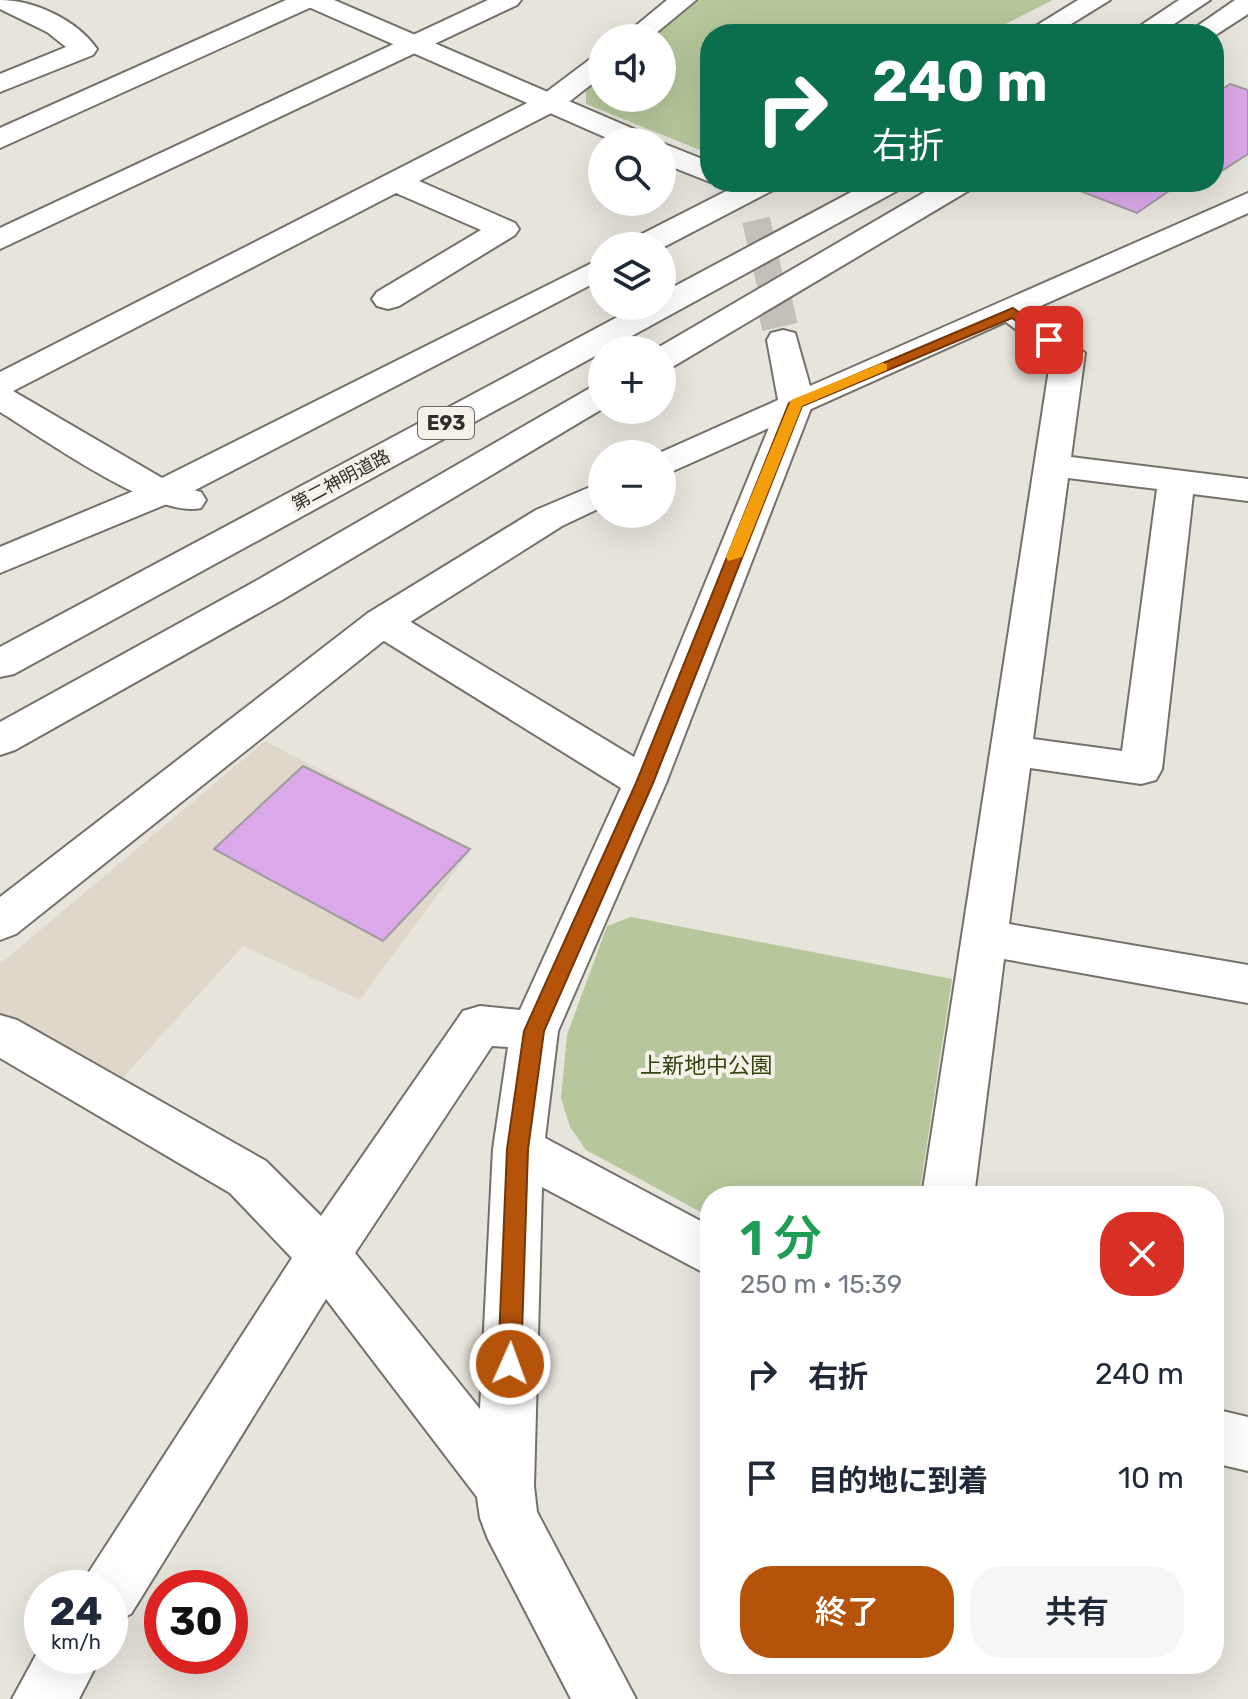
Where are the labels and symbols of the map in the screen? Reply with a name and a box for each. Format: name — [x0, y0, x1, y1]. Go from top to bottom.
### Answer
pin — [1015, 306, 1083, 374]
road number: E93 — [418, 407, 474, 439]
street label: 第二神明道路 — [288, 445, 394, 515]
park label: 上新地中公園 — [640, 1052, 772, 1079]
position arrow — [468, 1322, 552, 1406]
speed limit sign: 30 — [144, 1570, 248, 1674]

